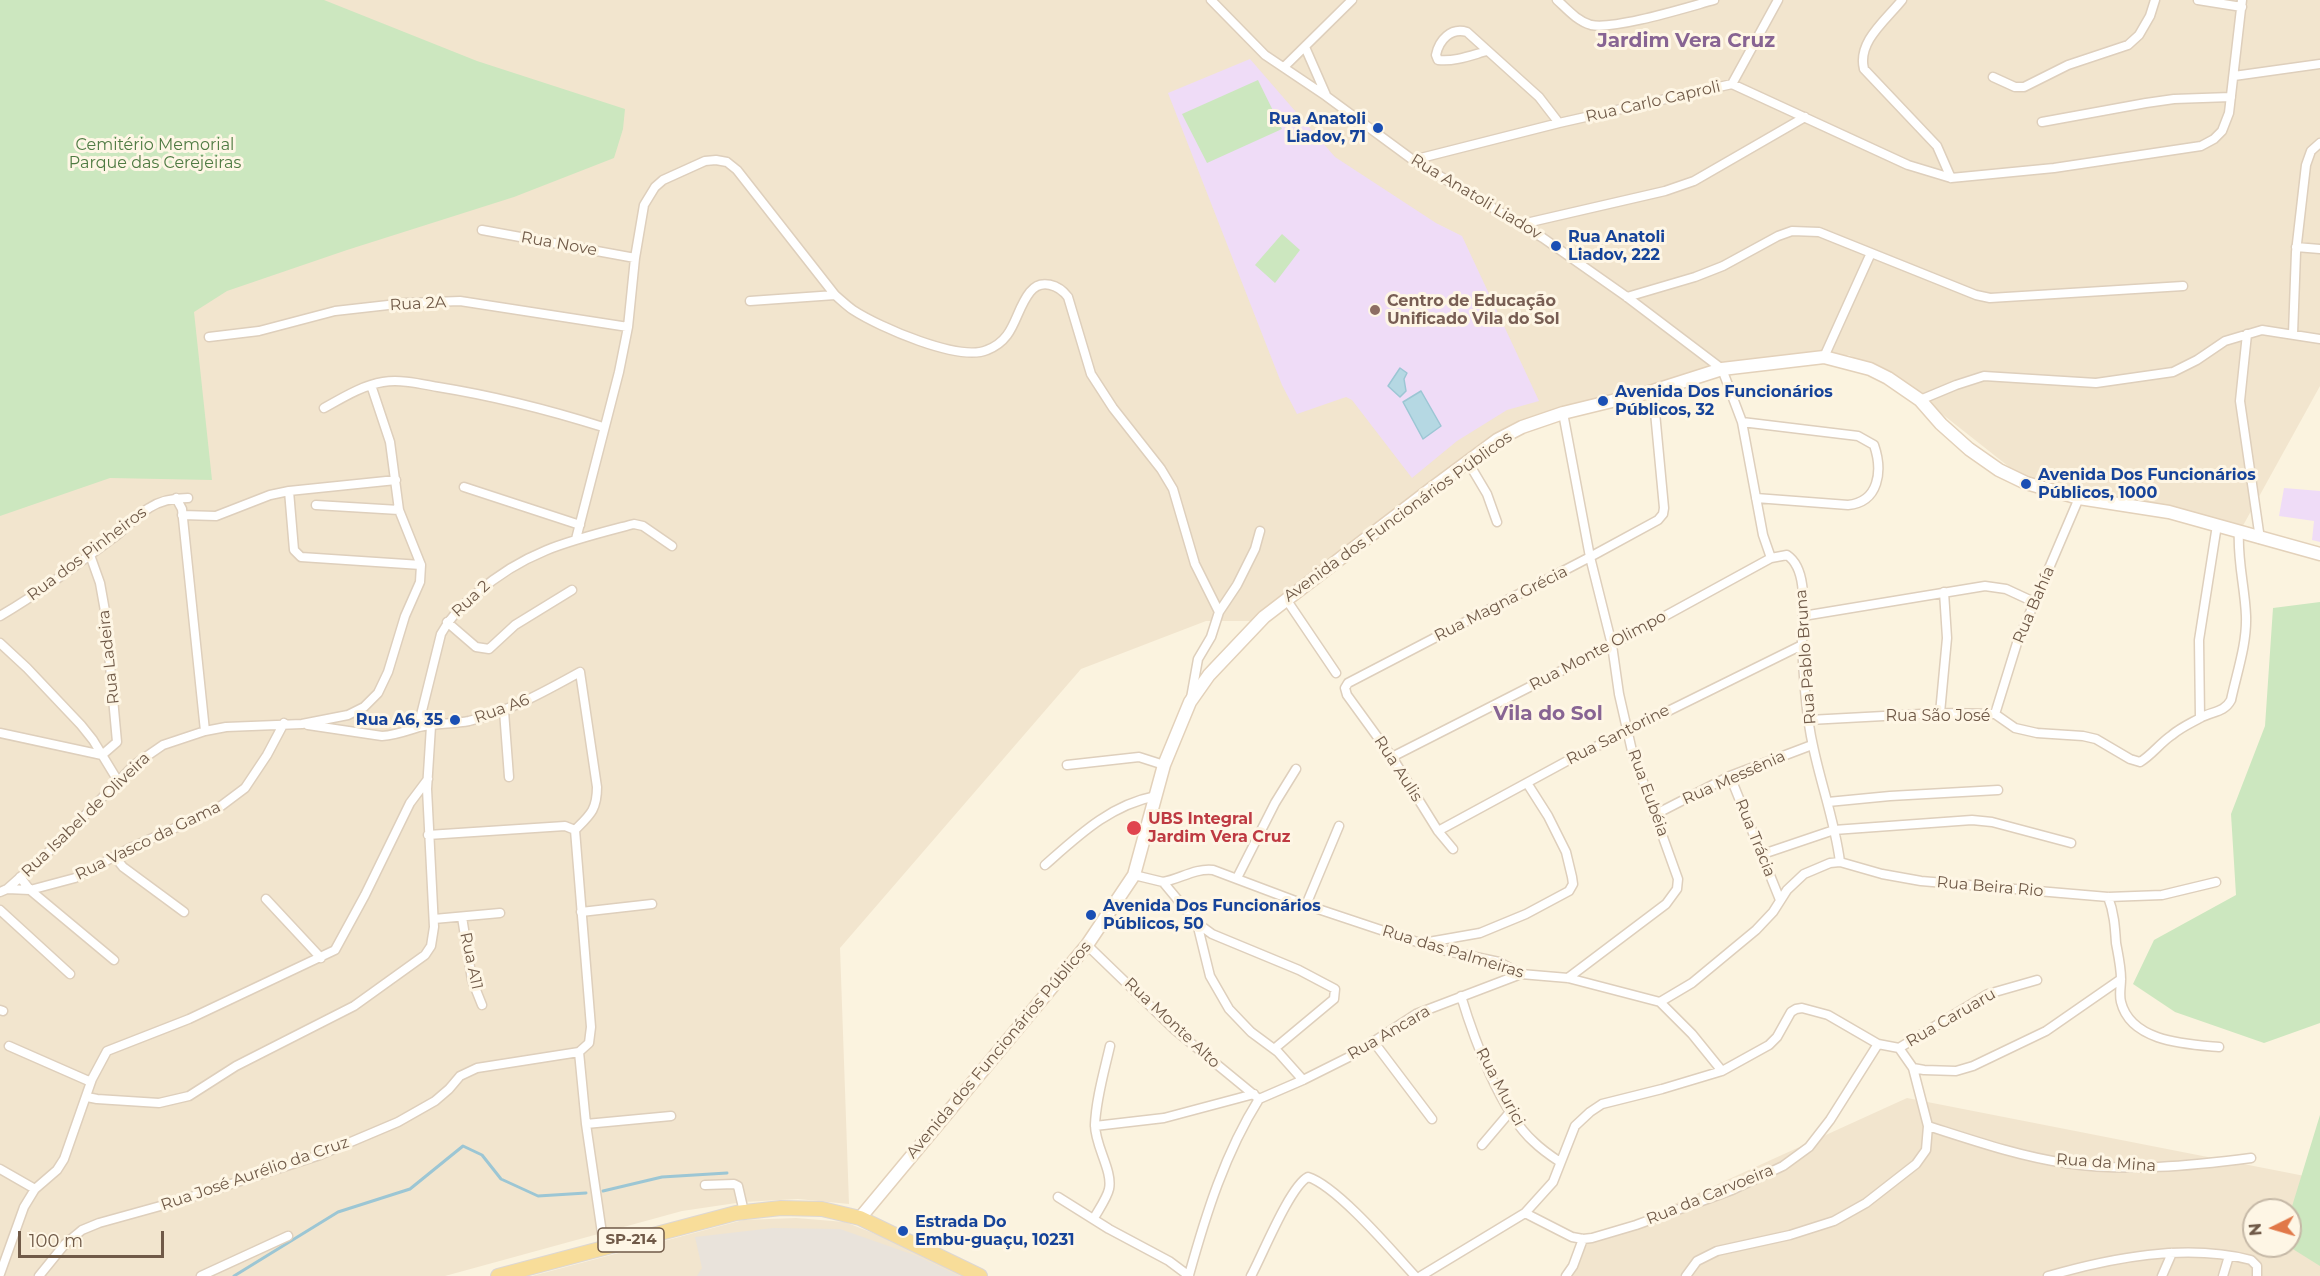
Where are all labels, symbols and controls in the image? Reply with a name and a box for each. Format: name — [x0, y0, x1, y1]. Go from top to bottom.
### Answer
district label: Jardim Vera Cruz — [1597, 29, 1775, 53]
street label: Rua Carlo Caproli — [1584, 77, 1722, 127]
place label: Rua Anatoli Liadov, 71 — [1269, 109, 1366, 147]
marker: Rua Anatoli Liadov, 71 — [1371, 121, 1385, 135]
park label: Cemitério Memorial Parque das Cerejeiras — [69, 135, 241, 173]
street label: Rua Anatoli Liadov — [1407, 150, 1545, 244]
place label: Rua Anatoli Liadov, 222 — [1568, 227, 1665, 265]
street label: Rua Nove — [519, 228, 599, 260]
marker: Rua Anatoli Liadov, 222 — [1549, 239, 1563, 253]
place label: Centro de Educação Unificado Vila do Sol — [1387, 291, 1559, 329]
street label: Rua 2A — [389, 293, 447, 315]
marker: Centro de Educação Unificado Vila do Sol — [1368, 303, 1382, 317]
place label: Avenida Dos Funcionários Públicos, 32 — [1615, 382, 1833, 420]
marker: Avenida Dos Funcionários Públicos, 32 — [1596, 394, 1610, 408]
street label: Avenida dos Funcionários Públicos — [1280, 428, 1516, 606]
place label: Avenida Dos Funcionários Públicos, 1000 — [2038, 465, 2256, 503]
marker: Avenida Dos Funcionários Públicos, 1000 — [2019, 477, 2033, 491]
street label: Rua dos Pinheiros — [24, 503, 150, 605]
street label: Rua Magna Grécia — [1431, 562, 1571, 646]
street label: Rua Bahía — [2009, 564, 2059, 646]
street label: Rua 2 — [448, 577, 494, 621]
street label: Rua Pablo Bruna — [1792, 589, 1820, 725]
street label: Rua Monte Olimpo — [1526, 607, 1670, 695]
street label: Rua Ladeira — [94, 609, 124, 705]
street label: Rua A6 — [472, 690, 532, 728]
street label: Rua Santorine — [1563, 701, 1673, 769]
district label: Vila do Sol — [1493, 702, 1603, 726]
street label: Rua São José — [1886, 706, 1990, 726]
place label: Rua A6, 35 — [356, 710, 443, 730]
marker: Rua A6, 35 — [448, 713, 462, 727]
street label: Rua Aulis — [1370, 733, 1426, 805]
street label: Rua Eubéia — [1623, 747, 1673, 839]
street label: Rua Messênia — [1680, 747, 1788, 809]
street label: Rua Isabel de Oliveira — [18, 749, 154, 881]
street label: Rua Trácia — [1731, 796, 1779, 880]
street label: Rua Vasco da Gama — [72, 797, 224, 885]
place label: UBS Integral Jardim Vera Cruz — [1148, 809, 1290, 847]
marker: UBS Integral Jardim Vera Cruz — [1125, 819, 1143, 837]
street label: Rua Beira Rio — [1936, 873, 2044, 901]
place label: Avenida Dos Funcionários Públicos, 50 — [1103, 896, 1321, 934]
marker: Avenida Dos Funcionários Públicos, 50 — [1084, 908, 1098, 922]
street label: Rua das Palmeiras — [1380, 921, 1526, 983]
street label: Rua A11 — [456, 930, 486, 992]
street label: Avenida dos Funcionários Públicos — [902, 938, 1096, 1162]
street label: Rua Monte Alto — [1120, 974, 1224, 1072]
street label: Rua Caruaru — [1903, 985, 1999, 1051]
street label: Rua Ancara — [1344, 1002, 1434, 1064]
street label: Rua Murici — [1471, 1045, 1529, 1129]
street label: Rua José Aurélio da Cruz — [158, 1133, 352, 1215]
street label: Rua da Mina — [2055, 1150, 2157, 1176]
street label: Rua da Carvoeira — [1644, 1161, 1776, 1229]
north arrow — [2242, 1198, 2302, 1258]
place label: Estrada Do Embu-guaçu, 10231 — [915, 1212, 1074, 1250]
scale bar — [21, 1219, 166, 1257]
text: N — [2246, 1222, 2266, 1237]
marker: Estrada Do Embu-guaçu, 10231 — [896, 1224, 910, 1238]
road number: SP-214 — [598, 1228, 664, 1252]
text: 100 m — [29, 1230, 83, 1252]

